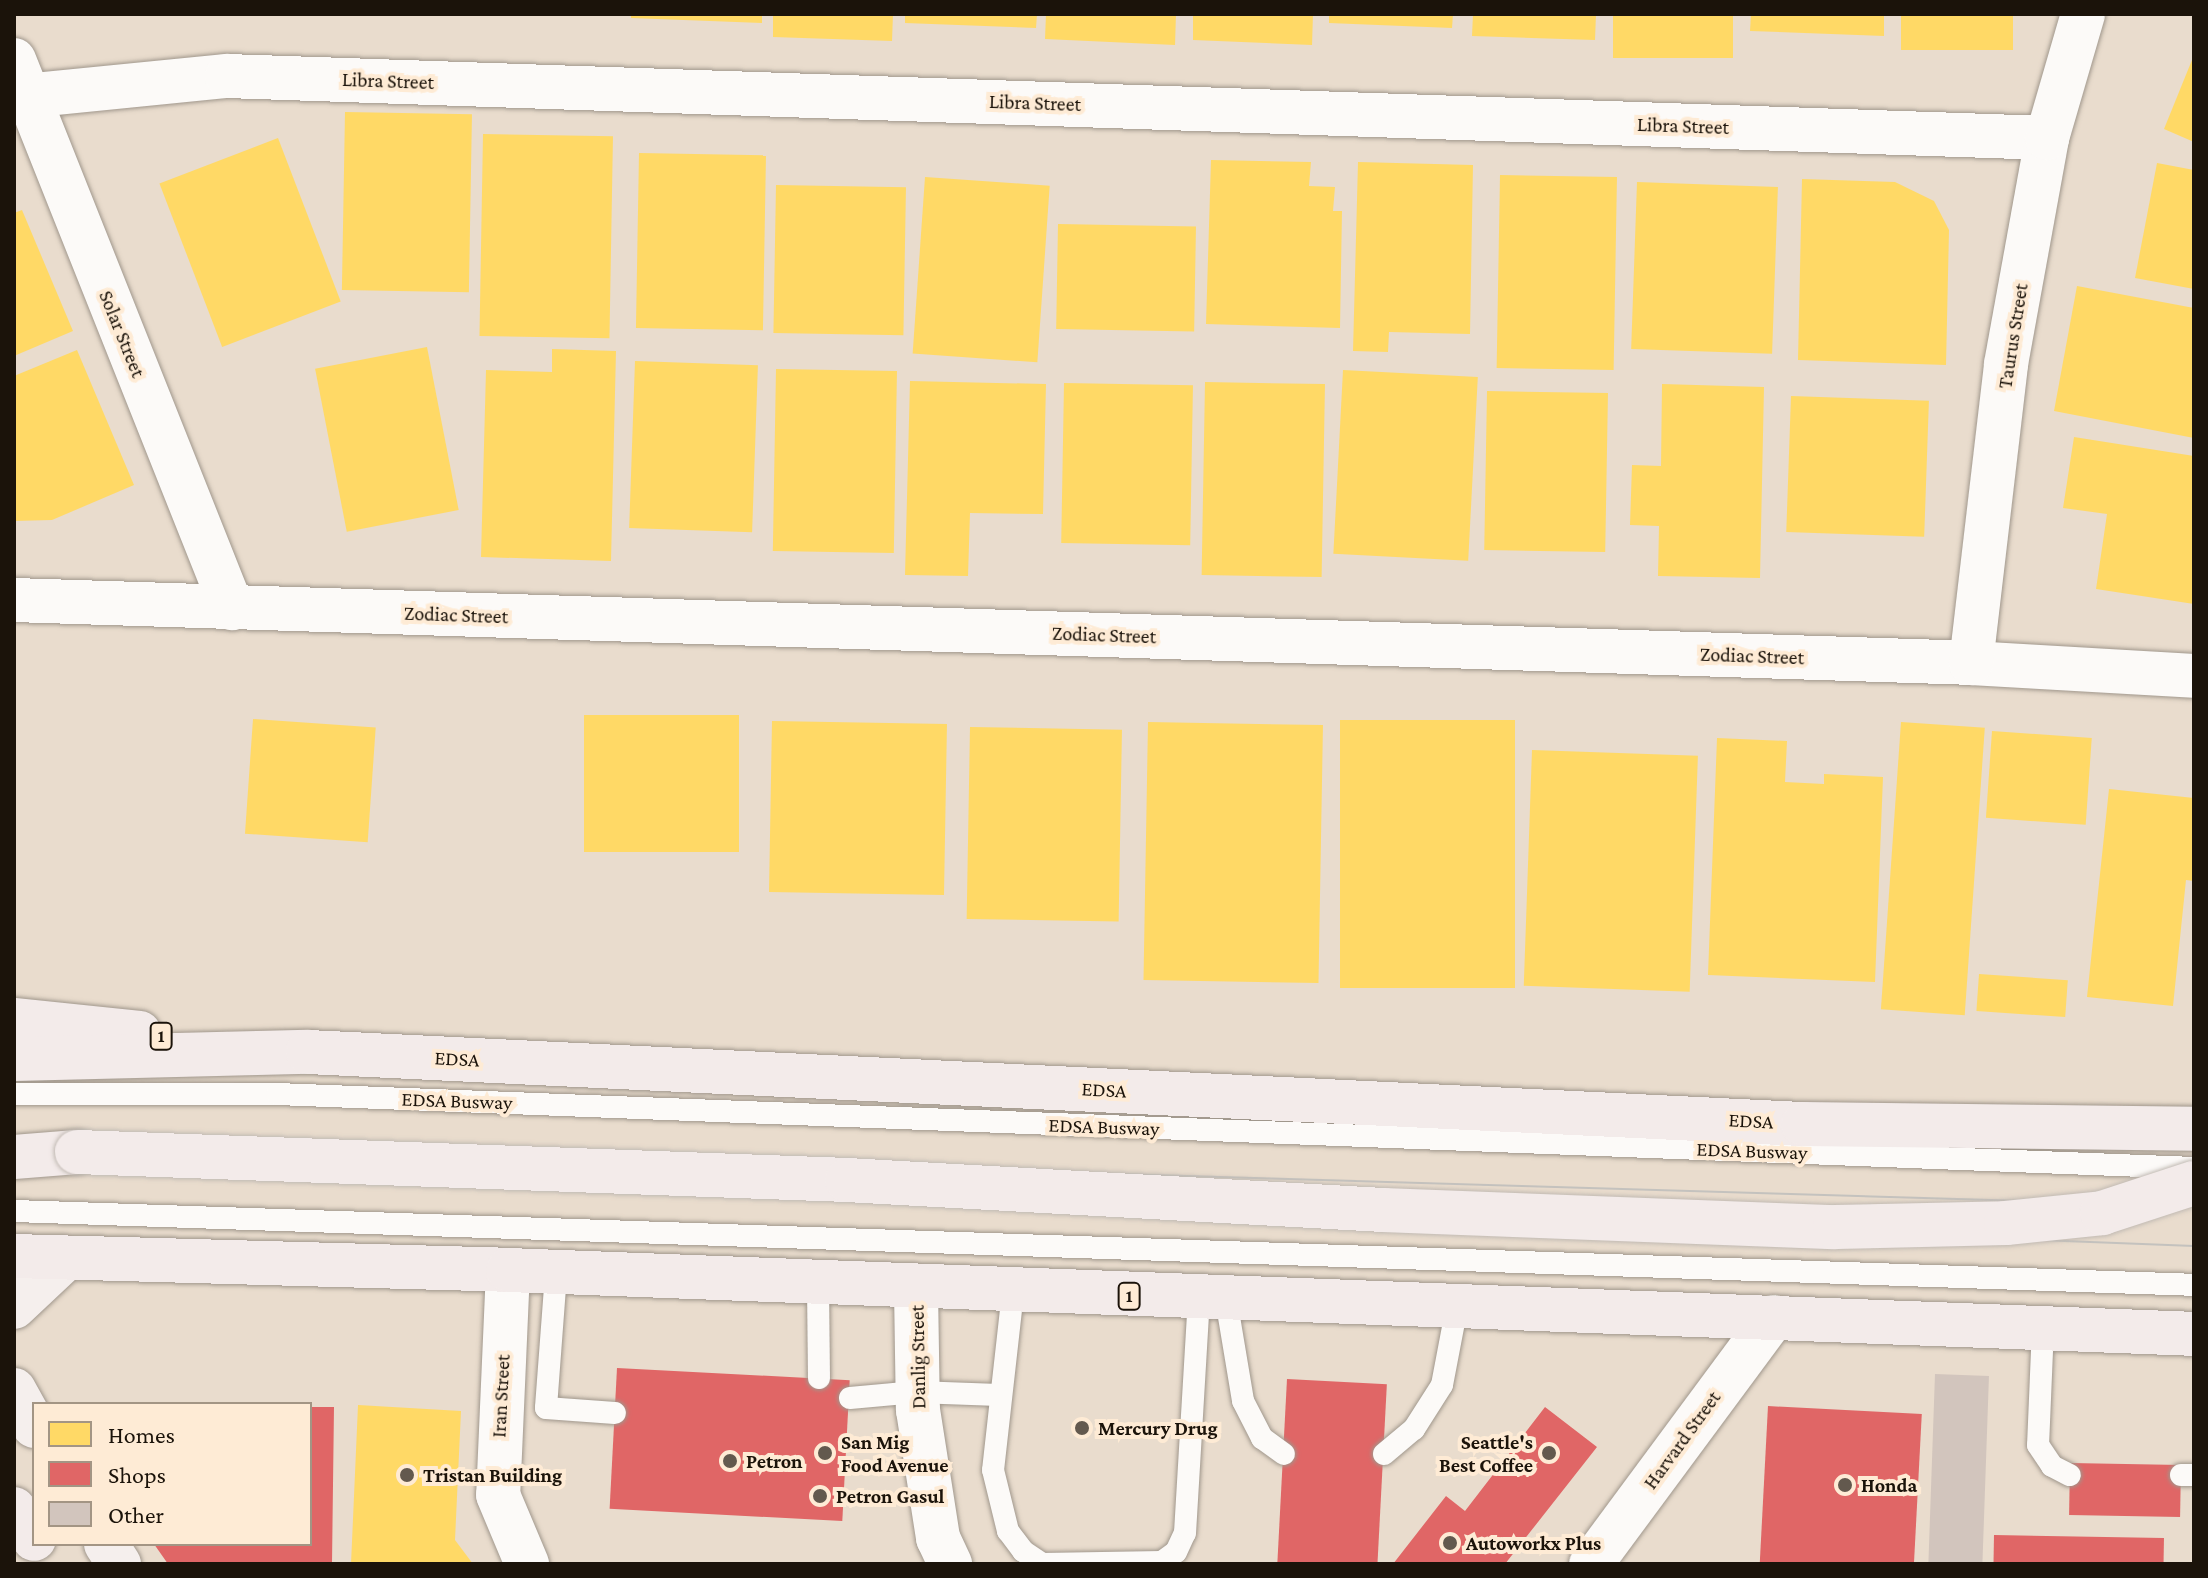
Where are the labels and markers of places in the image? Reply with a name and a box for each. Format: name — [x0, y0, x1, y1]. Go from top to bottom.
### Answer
place label: Mercury Drug — [1098, 1416, 1217, 1440]
marker: Mercury Drug — [1073, 1419, 1091, 1437]
place label: San Mig Food Avenue — [841, 1430, 949, 1477]
place label: Seattle's Best Coffee — [1439, 1430, 1533, 1477]
marker: San Mig Food Avenue — [816, 1444, 834, 1462]
marker: Seattle's Best Coffee — [1540, 1444, 1558, 1462]
place label: Petron — [746, 1449, 803, 1473]
marker: Petron — [721, 1452, 739, 1470]
place label: Tristan Building — [423, 1463, 562, 1487]
marker: Tristan Building — [398, 1466, 416, 1484]
place label: Honda — [1861, 1473, 1917, 1497]
marker: Honda — [1836, 1476, 1854, 1494]
place label: Petron Gasul — [836, 1484, 944, 1508]
marker: Petron Gasul — [811, 1487, 829, 1505]
place label: Autoworkx Plus — [1466, 1531, 1601, 1555]
marker: Autoworkx Plus — [1441, 1534, 1459, 1552]

